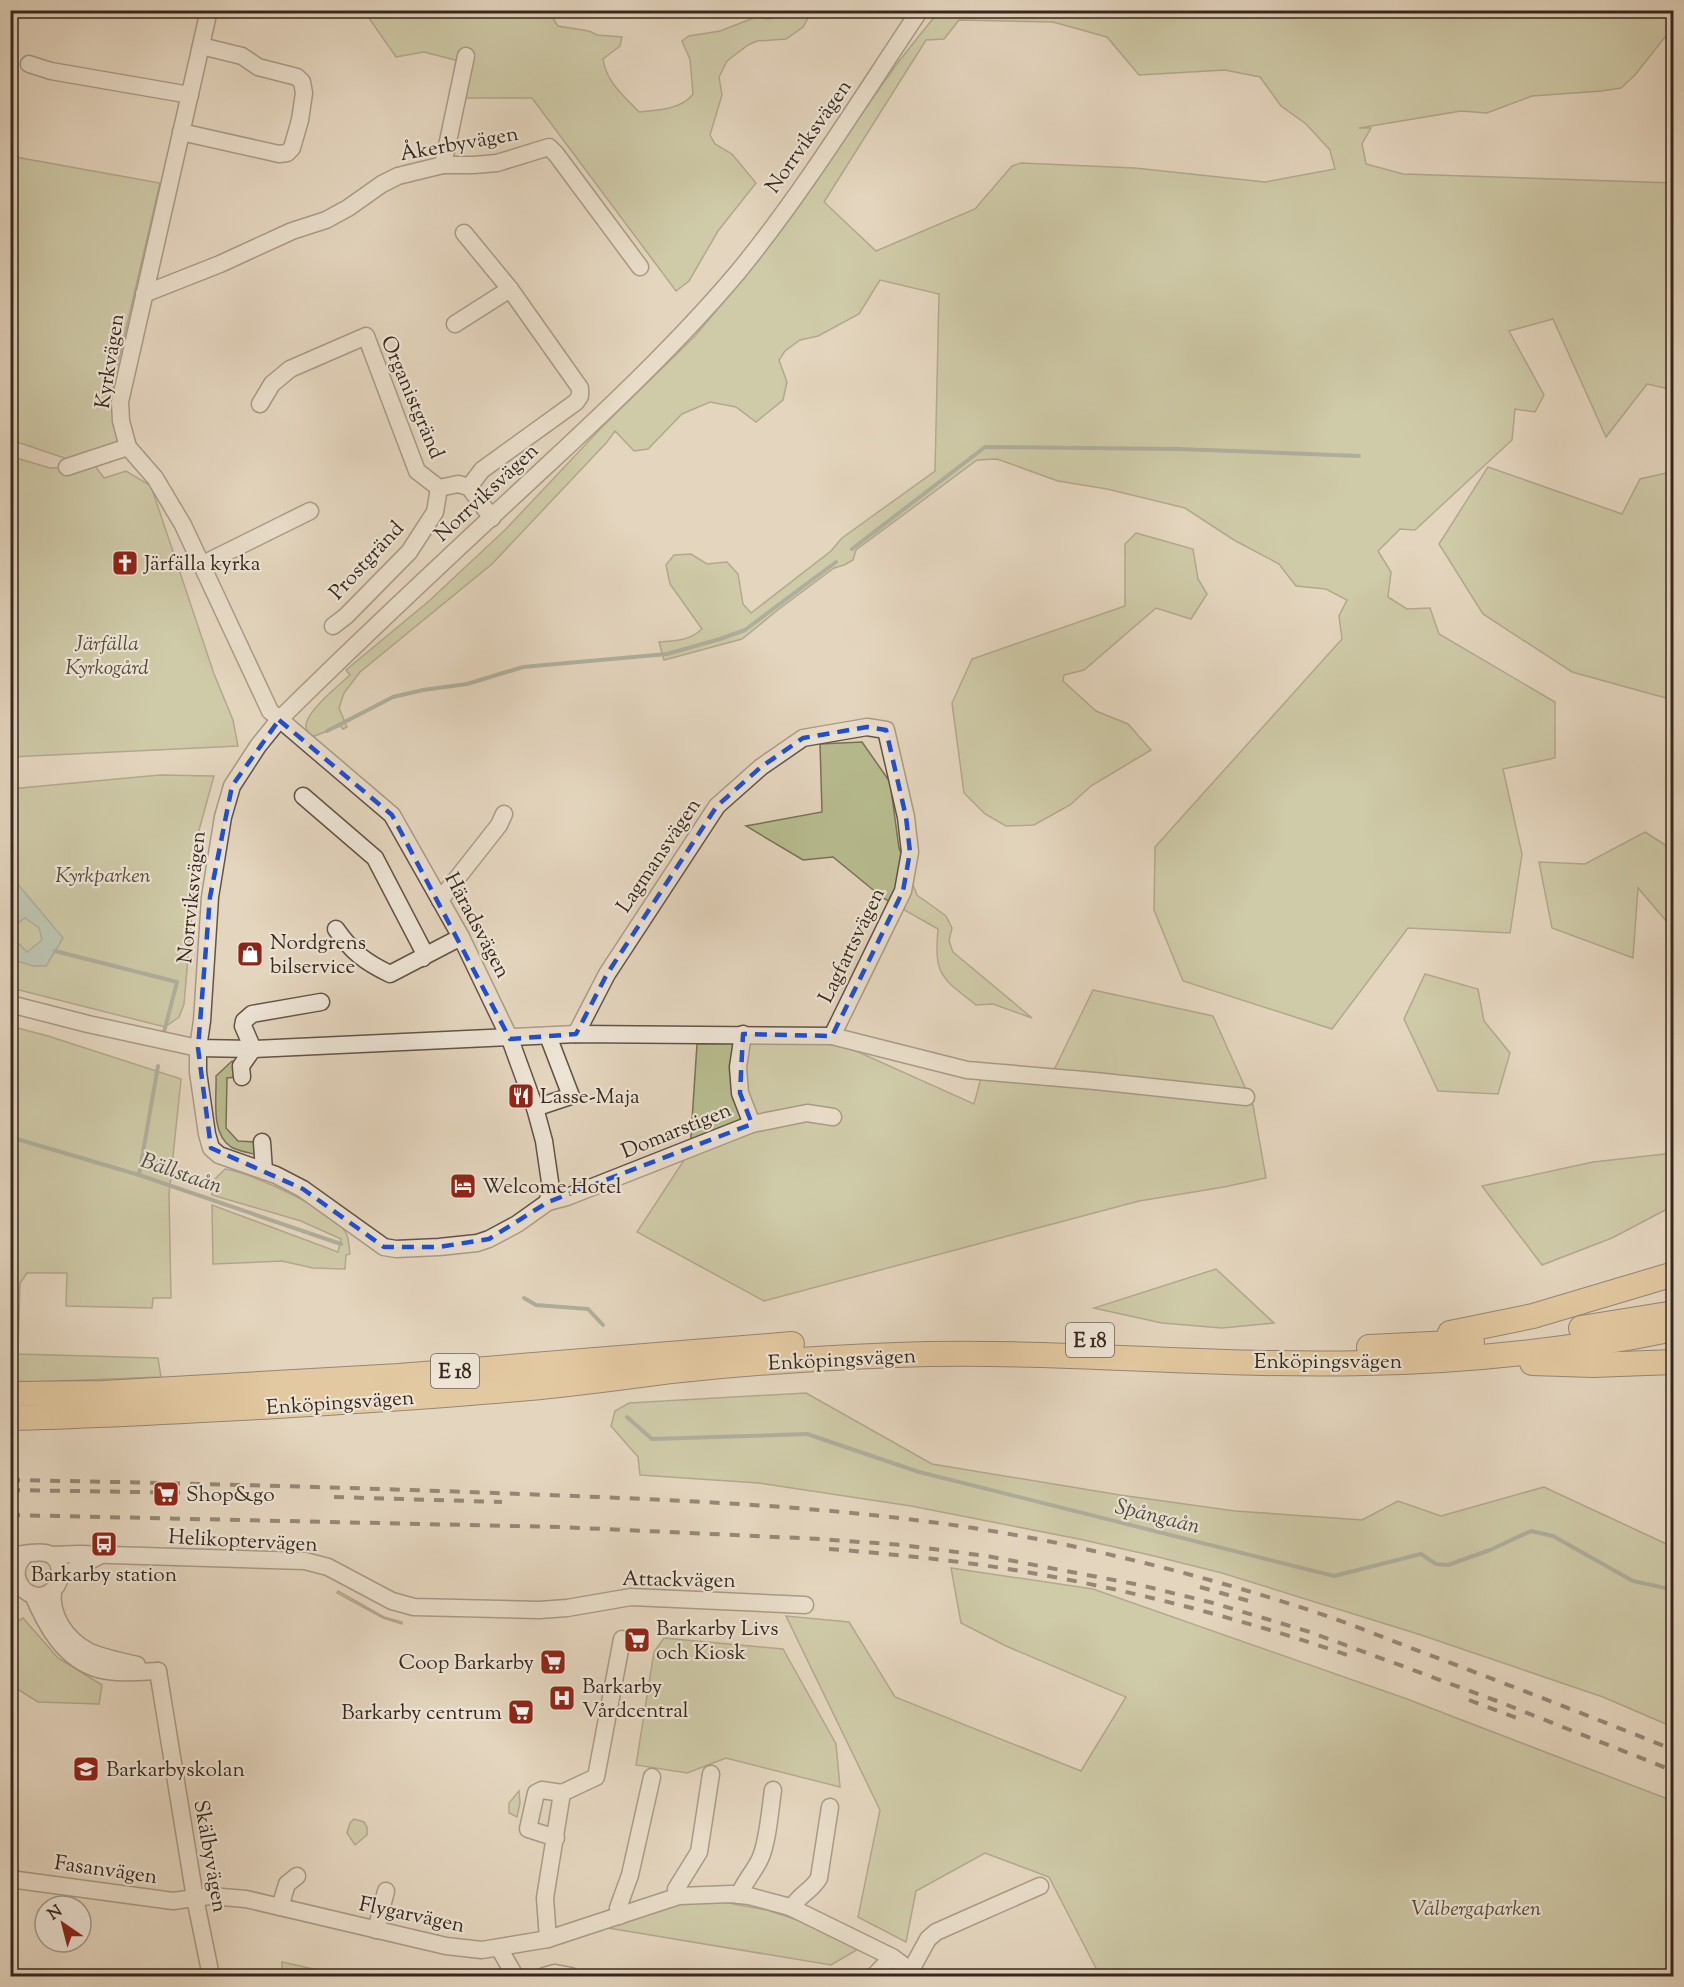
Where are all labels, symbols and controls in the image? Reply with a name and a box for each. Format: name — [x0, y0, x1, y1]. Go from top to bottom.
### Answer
street label: Norrviksvägen — [759, 74, 860, 200]
street label: Åkerbyvägen — [398, 120, 521, 170]
street label: Kyrkvägen — [89, 312, 133, 411]
street label: Organistgränd — [372, 331, 451, 464]
street label: Norrviksvägen — [428, 437, 546, 550]
street label: Prostgränd — [323, 515, 412, 608]
church icon: Järfälla kyrka — [110, 548, 140, 578]
place label: Järfälla kyrka — [143, 550, 261, 580]
park label: Järfälla Kyrkogård — [65, 630, 149, 684]
street label: Lagmansvägen — [610, 793, 709, 920]
street label: Norrviksvägen — [171, 829, 215, 965]
park label: Kyrkparken — [55, 862, 151, 892]
street label: Häradsvägen — [436, 868, 517, 984]
street label: Lagfartsvägen — [812, 883, 894, 1009]
place label: Nordgrens bilservice — [270, 929, 366, 983]
shop icon: Nordgrens bilservice — [235, 939, 265, 969]
restaurant icon: Lasse-Maja — [506, 1081, 536, 1111]
place label: Lasse-Maja — [540, 1083, 640, 1113]
street label: Domarstigen — [617, 1096, 736, 1168]
water label: Bällstaån — [136, 1146, 226, 1204]
hotel icon: Welcome Hotel — [448, 1171, 478, 1201]
place label: Welcome Hotel — [482, 1173, 622, 1203]
road number: E 18 — [1066, 1323, 1114, 1357]
street label: Enköpingsvägen — [767, 1342, 917, 1380]
street label: Enköpingsvägen — [1254, 1348, 1402, 1378]
road number: E 18 — [431, 1354, 479, 1388]
street label: Enköpingsvägen — [265, 1384, 415, 1424]
supermarket icon: Shop&go — [151, 1479, 181, 1509]
place label: Shop&go — [186, 1481, 275, 1511]
water label: Spångaån — [1111, 1492, 1204, 1544]
street label: Helikoptervägen — [167, 1523, 318, 1561]
bus stop icon: Barkarby station — [89, 1529, 119, 1559]
place label: Barkarby station — [31, 1561, 177, 1591]
street label: Attackvägen — [622, 1565, 736, 1597]
place label: Barkarby Livs och Kiosk — [656, 1615, 778, 1669]
supermarket icon: Barkarby Livs och Kiosk — [622, 1625, 652, 1655]
supermarket icon: Coop Barkarby — [538, 1647, 568, 1677]
place label: Coop Barkarby — [399, 1649, 535, 1679]
place label: Barkarby Vårdcentral — [582, 1673, 689, 1727]
hospital icon: Barkarby Vårdcentral — [547, 1683, 577, 1713]
supermarket icon: Barkarby centrum — [506, 1697, 536, 1727]
place label: Barkarby centrum — [341, 1699, 502, 1729]
school or university icon: Barkarbyskolan — [71, 1754, 101, 1784]
place label: Barkarbyskolan — [106, 1756, 245, 1786]
street label: Skälbyvägen — [184, 1798, 234, 1915]
street label: Fasanvägen — [52, 1849, 159, 1893]
street label: Flygarvägen — [356, 1890, 467, 1942]
north arrow — [33, 1894, 93, 1954]
park label: Vålbergaparken — [1411, 1895, 1541, 1925]
text: N — [44, 1901, 68, 1927]

